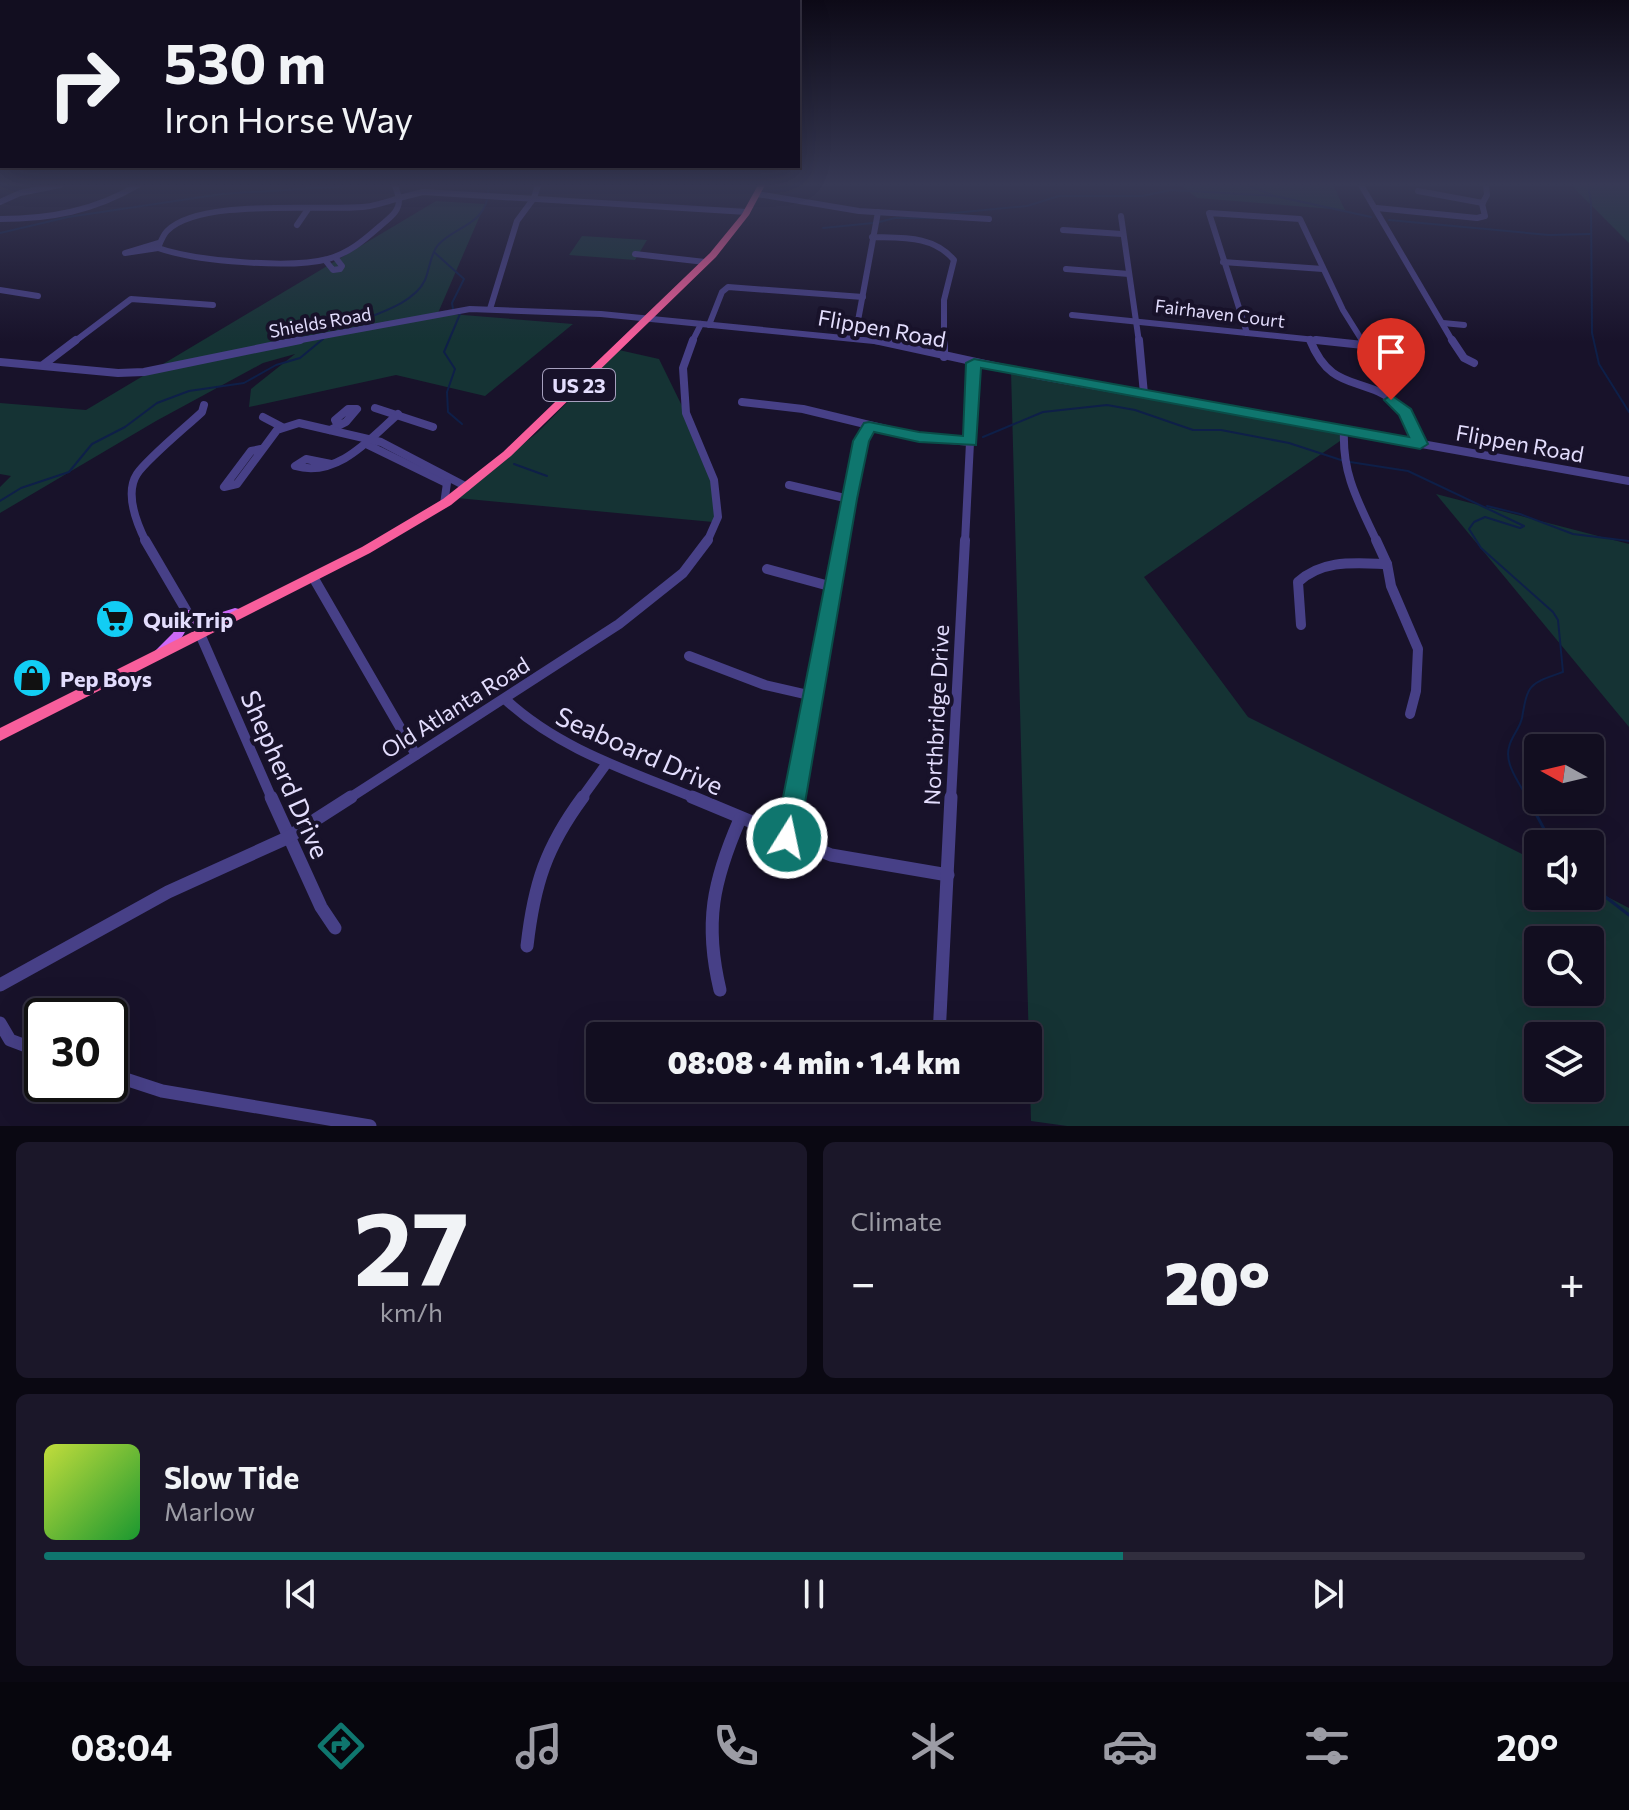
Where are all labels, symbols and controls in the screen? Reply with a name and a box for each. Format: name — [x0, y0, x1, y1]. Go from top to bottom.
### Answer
text: 530 m — [164, 27, 326, 96]
icon: right — [32, 32, 136, 136]
text: Iron Horse Way — [164, 96, 413, 140]
street label: Fairhaven Court — [1154, 294, 1286, 332]
street label: Shields Road — [267, 302, 373, 342]
street label: Flippen Road — [816, 303, 948, 353]
pin — [1357, 318, 1425, 400]
icon: arrive — [1369, 330, 1413, 374]
road number: US 23 — [543, 369, 615, 401]
street label: Flippen Road — [1454, 418, 1586, 468]
supermarket icon: QuikTrip — [94, 598, 136, 640]
place label: QuikTrip — [143, 606, 233, 633]
street label: Northbridge Drive — [918, 624, 954, 806]
street label: Old Atlanta Road — [376, 651, 534, 763]
shop icon: Pep Boys — [11, 657, 53, 699]
place label: Pep Boys — [60, 665, 152, 692]
street label: Shepherd Drive — [235, 685, 337, 863]
street label: Seaboard Drive — [552, 699, 728, 801]
north arrow — [1524, 734, 1604, 814]
map controls — [1524, 734, 1604, 1102]
position arrow — [745, 796, 829, 880]
button: sound — [1524, 830, 1604, 910]
button: search — [1524, 926, 1604, 1006]
speed limit sign: 30 — [24, 998, 128, 1102]
button: layers — [1524, 1022, 1604, 1102]
text: 08:08 · 4 min · 1.4 km — [667, 1043, 961, 1080]
text: 27 — [353, 1180, 469, 1307]
text: Climate — [851, 1205, 942, 1236]
text: 20° — [1165, 1244, 1270, 1317]
text: − — [851, 1254, 876, 1308]
text: + — [1559, 1254, 1585, 1308]
text: km/h — [380, 1296, 443, 1327]
text: Slow Tide — [164, 1458, 299, 1495]
text: Marlow — [164, 1495, 255, 1526]
icon: previous — [279, 1572, 323, 1616]
icon: pause — [792, 1572, 836, 1616]
icon: next — [1306, 1572, 1350, 1616]
icon: directions — [313, 1718, 369, 1774]
icon: music — [511, 1718, 567, 1774]
icon: phone — [708, 1718, 764, 1774]
icon: climate — [905, 1718, 961, 1774]
icon: car — [1102, 1718, 1158, 1774]
icon: filters — [1299, 1718, 1355, 1774]
text: 08:04 — [71, 1724, 172, 1768]
text: 20° — [1496, 1724, 1558, 1768]

